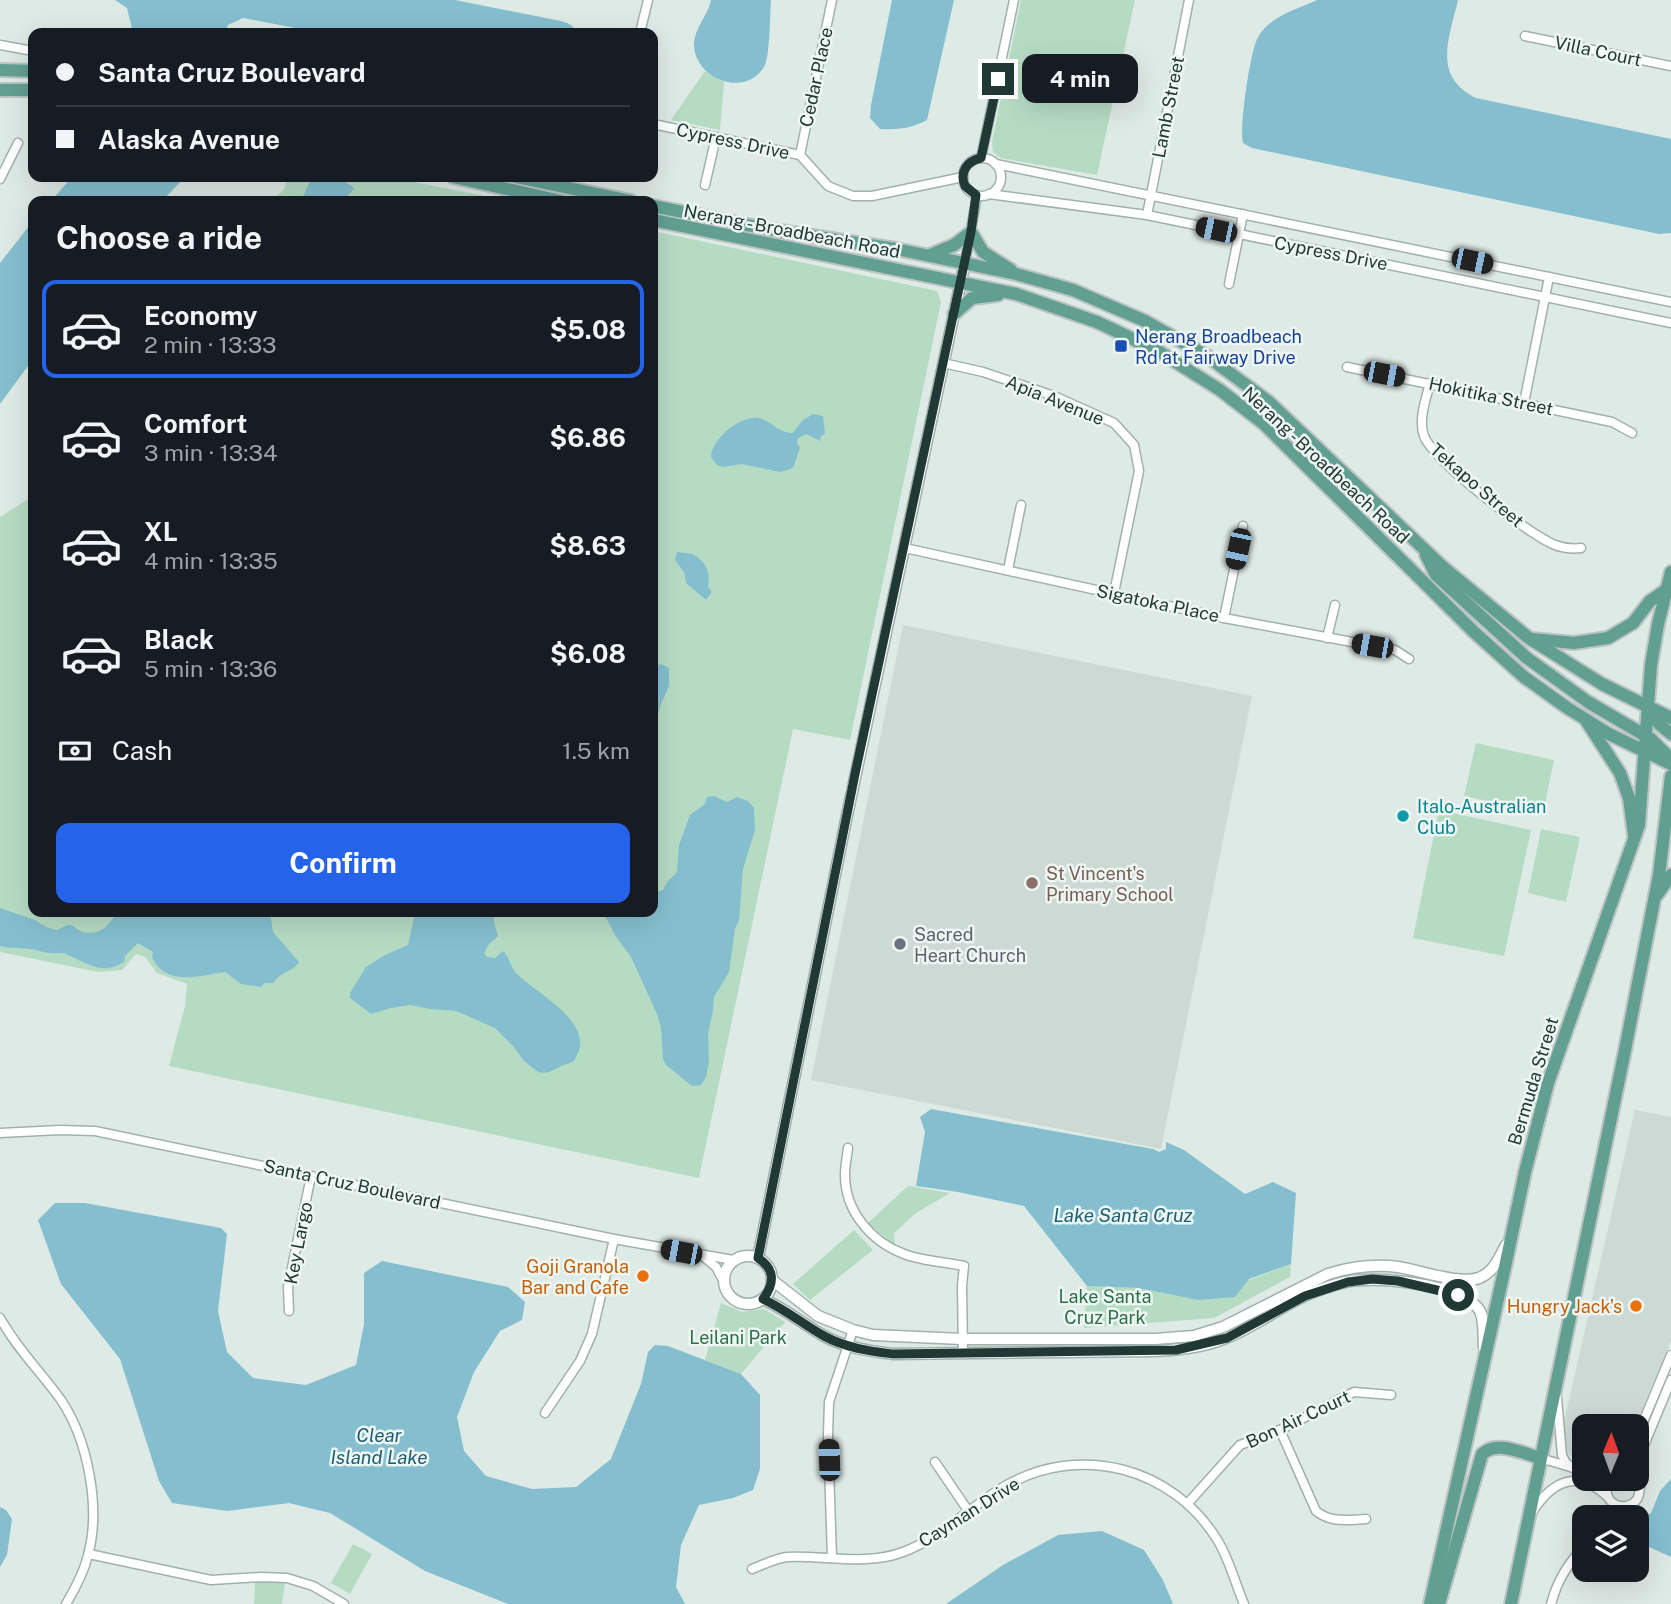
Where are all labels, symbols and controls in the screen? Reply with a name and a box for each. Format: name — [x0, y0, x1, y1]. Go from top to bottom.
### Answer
street label: Cedar Place — [795, 25, 837, 129]
street label: Villa Court — [1553, 32, 1643, 70]
street label: Lamb Street — [1148, 54, 1188, 160]
callout: 4 min — [1023, 55, 1138, 104]
text: Santa Cruz Boulevard — [98, 57, 366, 88]
route end — [982, 63, 1014, 95]
text: 4 min — [1050, 65, 1110, 92]
street label: Cypress Drive — [674, 119, 792, 163]
text: Alaska Avenue — [98, 124, 280, 155]
street label: Nerang - Broadbeach Road — [682, 200, 902, 262]
car — [1194, 215, 1239, 245]
text: Choose a ride — [56, 219, 262, 256]
street label: Cypress Drive — [1272, 232, 1390, 274]
car — [1450, 246, 1495, 276]
icon: car — [60, 298, 123, 361]
text: Economy — [144, 300, 257, 331]
text: $5.08 — [550, 314, 626, 345]
place label: Nerang Broadbeach Rd at Fairway Drive — [1135, 326, 1302, 368]
text: 2 min · 13:33 — [144, 331, 276, 358]
marker: Nerang Broadbeach Rd at Fairway Drive — [1113, 338, 1129, 354]
car — [1362, 360, 1407, 388]
street label: Apia Avenue — [1003, 371, 1107, 429]
street label: Hokitika Street — [1427, 373, 1555, 419]
street label: Nerang - Broadbeach Road — [1238, 382, 1414, 548]
icon: car — [60, 406, 123, 469]
text: Comfort — [144, 408, 247, 439]
text: $6.86 — [550, 422, 626, 453]
text: 3 min · 13:34 — [144, 439, 277, 466]
street label: Tekapo Street — [1426, 439, 1528, 531]
icon: car — [60, 514, 123, 577]
text: XL — [144, 516, 178, 547]
car — [1224, 526, 1253, 572]
text: $8.63 — [549, 530, 626, 561]
text: 4 min · 13:35 — [144, 547, 278, 574]
street label: Sigatoka Place — [1095, 580, 1221, 626]
icon: car — [60, 622, 123, 685]
text: Black — [144, 624, 214, 655]
car — [1350, 632, 1395, 660]
text: $6.08 — [550, 638, 626, 669]
text: 5 min · 13:36 — [144, 655, 277, 682]
icon: cash — [56, 732, 94, 770]
text: Cash — [112, 735, 172, 766]
text: 1.5 km — [562, 737, 630, 764]
place label: Italo-Australian Club — [1417, 796, 1546, 838]
marker: Italo-Australian Club — [1395, 808, 1411, 824]
button: Confirm — [56, 823, 630, 903]
place label: St Vincent's Primary School — [1046, 863, 1174, 905]
marker: St Vincent's Primary School — [1024, 875, 1040, 891]
place label: Sacred Heart Church — [914, 924, 1026, 966]
marker: Sacred Heart Church — [892, 936, 908, 952]
street label: Bermuda Street — [1504, 1014, 1562, 1148]
street label: Santa Cruz Boulevard — [262, 1155, 442, 1213]
street label: Key Largo — [280, 1200, 316, 1286]
water label: Lake Santa Cruz — [1054, 1204, 1193, 1226]
car — [659, 1238, 704, 1266]
place label: Goji Granola Bar and Cafe — [521, 1256, 629, 1298]
marker: Goji Granola Bar and Cafe — [635, 1268, 651, 1284]
route start — [1442, 1279, 1474, 1311]
park label: Lake Santa Cruz Park — [1058, 1286, 1152, 1328]
place label: Hungry Jack's — [1507, 1296, 1622, 1317]
marker: Hungry Jack's — [1628, 1298, 1644, 1314]
park label: Leilani Park — [689, 1327, 787, 1348]
street label: Bon Air Court — [1242, 1386, 1354, 1452]
north arrow — [1572, 1414, 1648, 1491]
map controls — [1572, 1414, 1649, 1582]
water label: Clear Island Lake — [330, 1424, 428, 1468]
car — [818, 1439, 841, 1481]
street label: Cayman Drive — [915, 1473, 1023, 1551]
button: layers — [1572, 1505, 1649, 1582]

